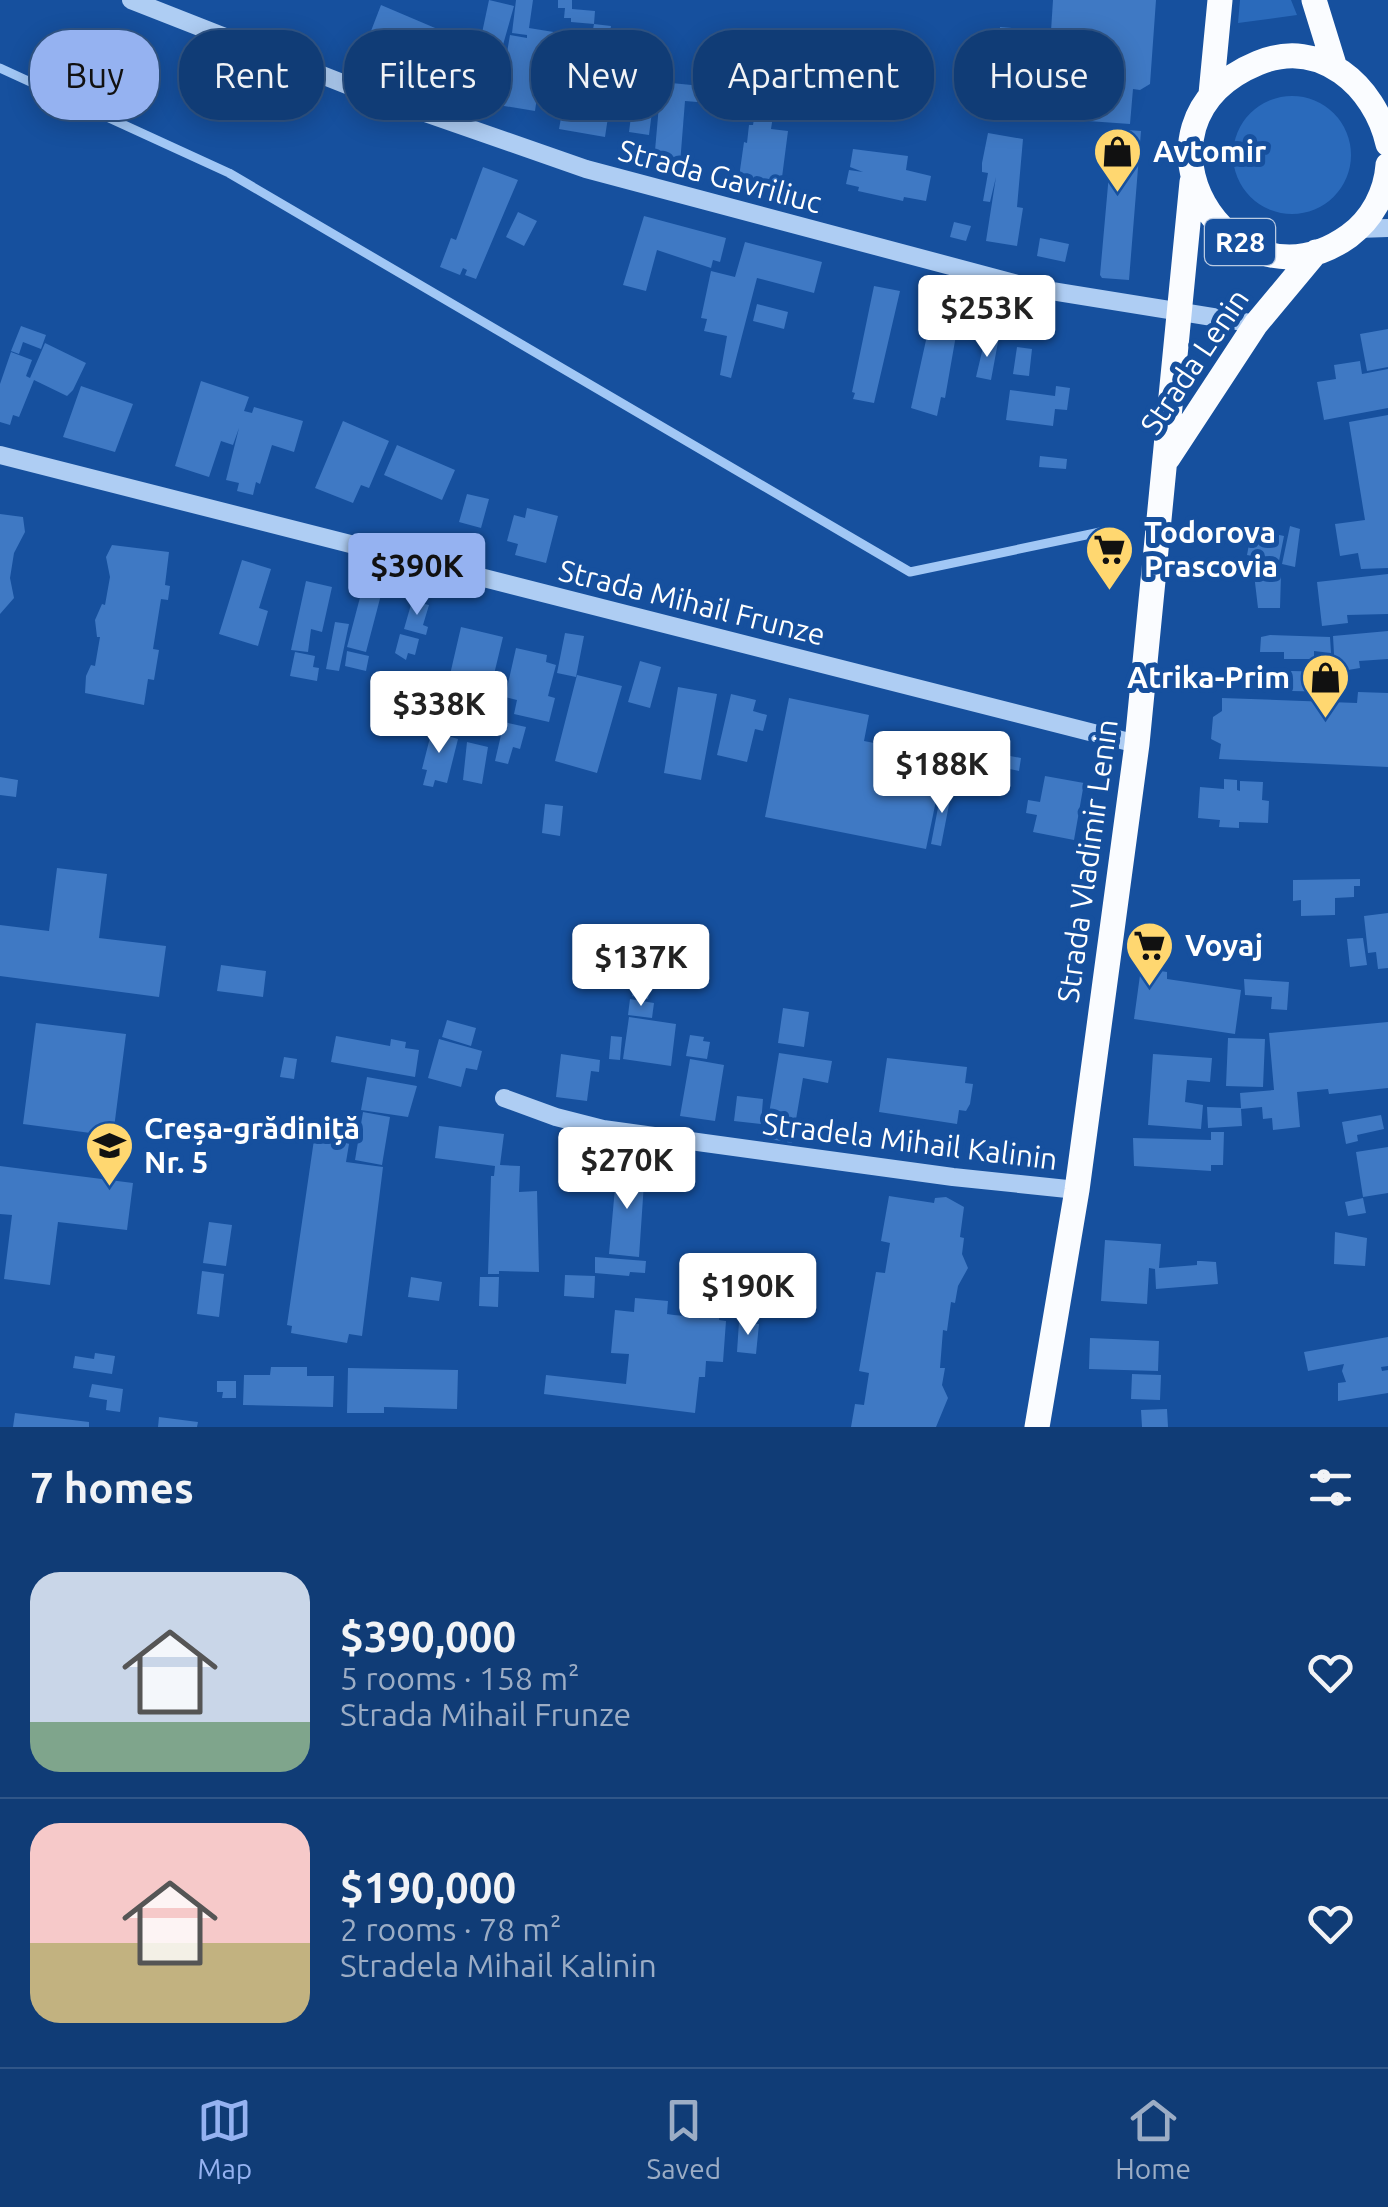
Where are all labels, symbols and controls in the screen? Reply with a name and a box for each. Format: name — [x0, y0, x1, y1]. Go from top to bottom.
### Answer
chip: Buy — [30, 30, 159, 120]
chip: Rent — [179, 30, 324, 120]
chip: Filters — [344, 30, 511, 120]
chip: New — [531, 30, 673, 120]
chip: Apartment — [693, 30, 934, 120]
chip: House — [954, 30, 1124, 120]
shop icon: Avtomir — [1092, 126, 1144, 194]
street label: Strada Gavriliuc — [615, 133, 826, 220]
place label: Avtomir — [1153, 134, 1267, 168]
road number: R28 — [1205, 219, 1275, 265]
pin: $253K — [917, 275, 1057, 360]
street label: Strada Lenin — [1133, 283, 1255, 440]
text: $253K — [940, 289, 1034, 325]
place label: Todorova Prascovia — [1144, 515, 1278, 583]
supermarket icon: Todorova Prascovia — [1083, 524, 1135, 592]
pin: $390K — [347, 533, 487, 618]
text: $390K — [370, 547, 464, 583]
street label: Strada Mihail Frunze — [556, 553, 829, 652]
shop icon: Atrika-Prim — [1299, 652, 1351, 720]
place label: Atrika-Prim — [1127, 660, 1290, 694]
pin: $338K — [369, 671, 509, 756]
text: $338K — [392, 685, 486, 721]
street label: Strada Vladimir Lenin — [1050, 717, 1124, 1005]
pin: $188K — [872, 731, 1012, 816]
text: $188K — [895, 745, 989, 781]
supermarket icon: Voyaj — [1124, 920, 1176, 988]
pin: $137K — [571, 924, 711, 1009]
place label: Voyaj — [1185, 928, 1263, 962]
text: $137K — [594, 938, 688, 974]
street label: Stradela Mihail Kalinin — [761, 1106, 1060, 1176]
place label: Creșa-grădiniță Nr. 5 — [144, 1111, 360, 1179]
school or university icon: Creșa-grădiniță Nr. 5 — [83, 1120, 135, 1188]
pin: $270K — [557, 1127, 697, 1212]
text: $270K — [580, 1141, 674, 1177]
pin: $190K — [678, 1253, 818, 1338]
text: $190K — [701, 1267, 795, 1303]
icon: filters — [1303, 1460, 1358, 1515]
text: 7 homes — [30, 1464, 194, 1511]
icon: home — [110, 1612, 230, 1732]
text: $390,000 — [340, 1613, 516, 1660]
icon: heart — [1303, 1645, 1358, 1700]
text: 5 rooms · 158 m² — [340, 1660, 580, 1696]
text: Strada Mihail Frunze — [340, 1696, 631, 1732]
icon: home — [110, 1863, 230, 1983]
text: $190,000 — [340, 1864, 516, 1911]
icon: heart — [1303, 1896, 1358, 1951]
text: 2 rooms · 78 m² — [340, 1911, 561, 1947]
text: Stradela Mihail Kalinin — [340, 1947, 657, 1983]
tab: Map — [197, 2093, 252, 2184]
tab: Saved — [647, 2093, 721, 2184]
tab: Home — [1115, 2093, 1191, 2184]

